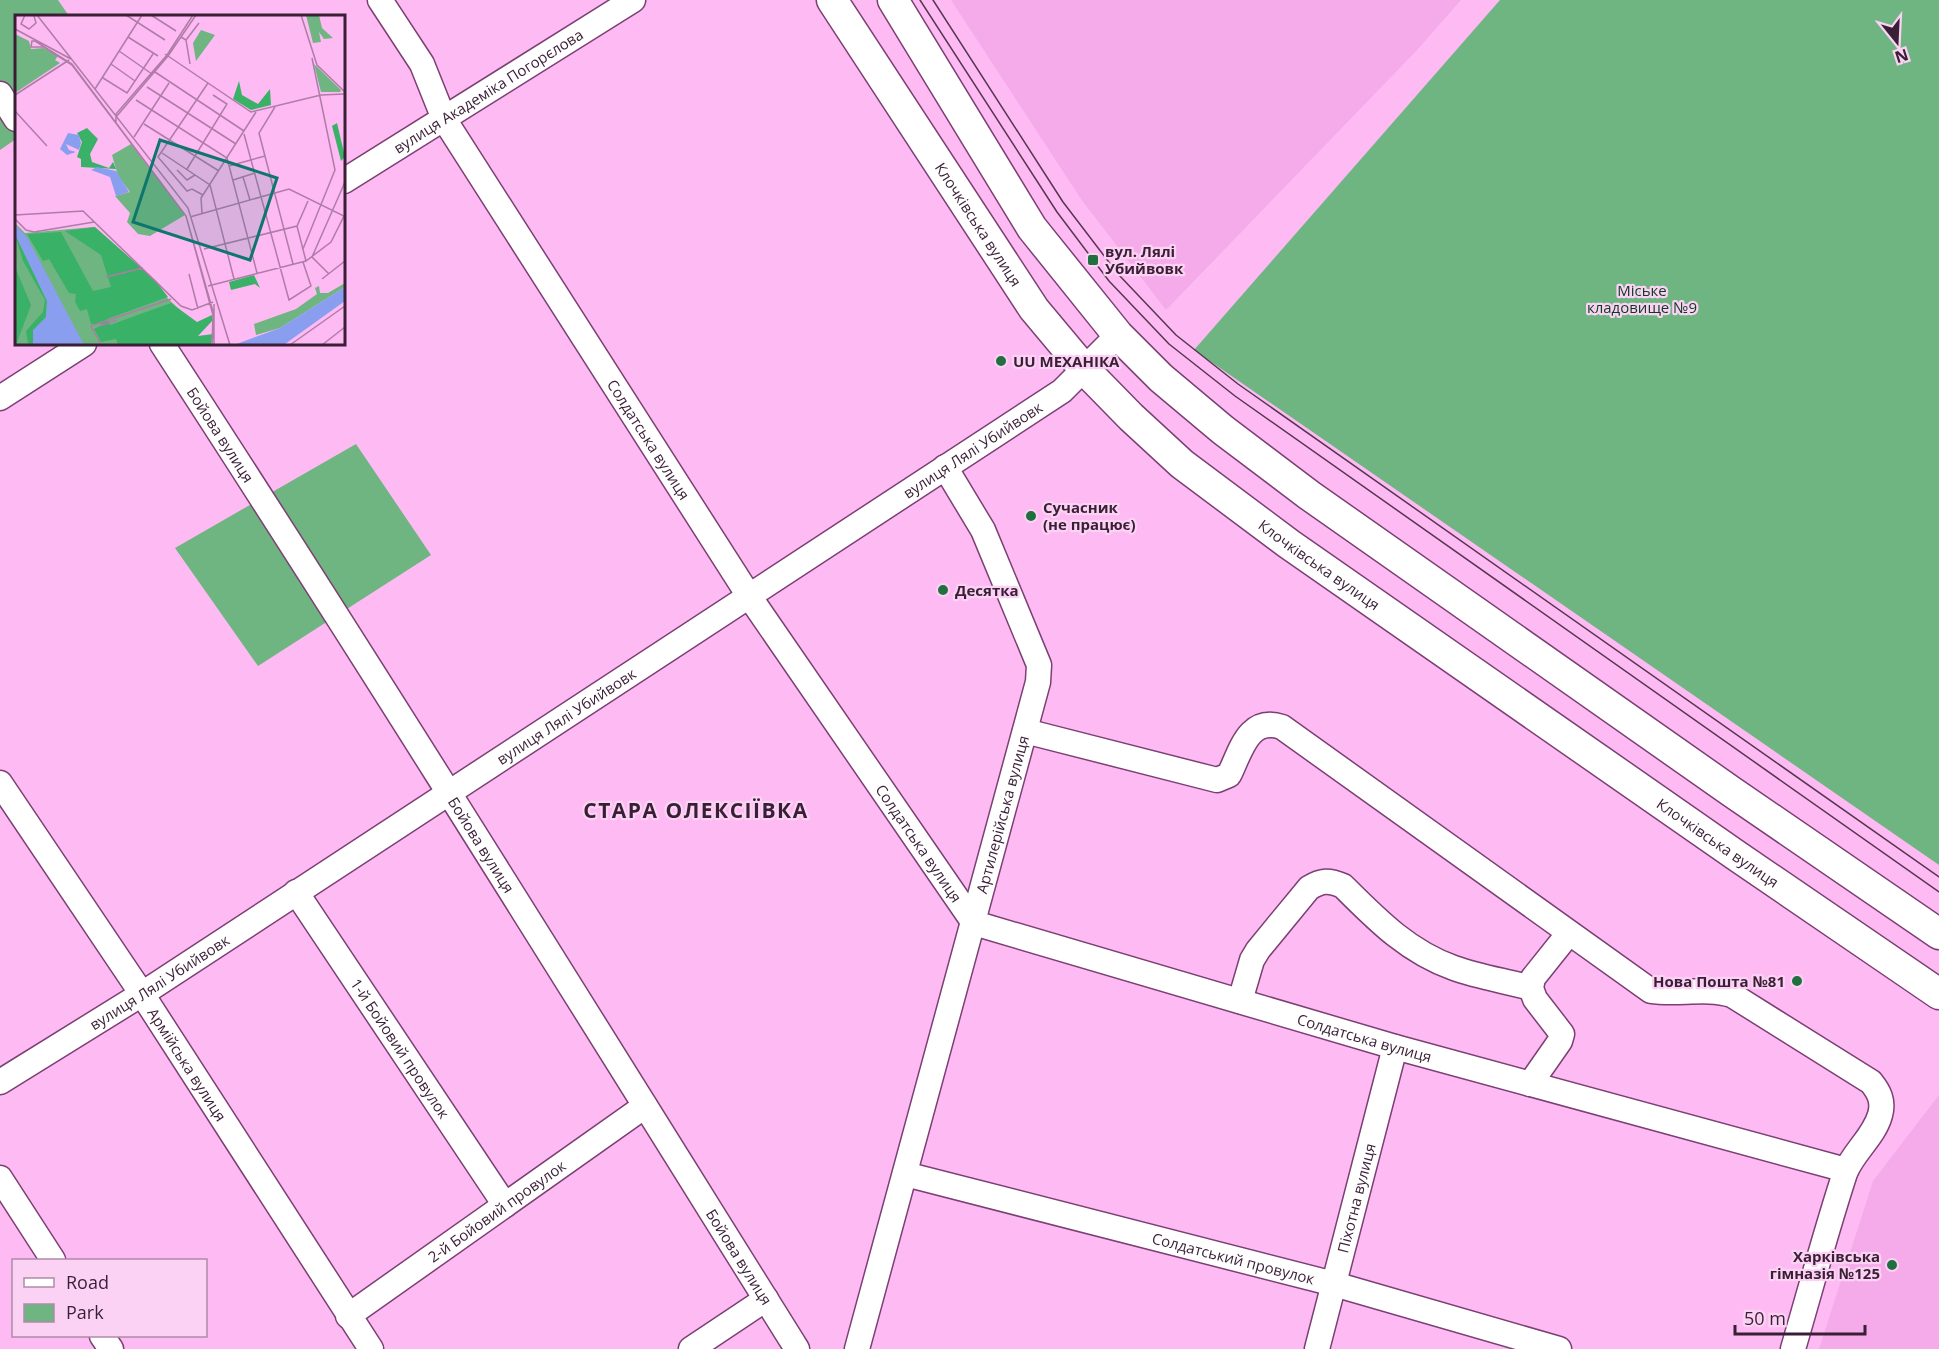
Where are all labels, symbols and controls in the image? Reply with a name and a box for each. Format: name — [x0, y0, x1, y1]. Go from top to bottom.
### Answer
north arrow — [1867, 12, 1927, 72]
inset map — [15, 15, 345, 345]
street label: вулиця Академіка Погорєлова — [390, 24, 587, 158]
text: N — [1892, 44, 1911, 69]
street label: Клочківська вулиця — [931, 159, 1026, 290]
place label: вул. Лялі Убийвовк — [1105, 241, 1184, 278]
marker: вул. Лялі Убийвовк — [1086, 253, 1100, 267]
park label: Міське кладовище №9 — [1587, 280, 1697, 317]
place label: UU МЕХАНІКА — [1013, 351, 1120, 371]
marker: UU МЕХАНІКА — [994, 354, 1008, 368]
street label: Солдатська вулиця — [603, 375, 695, 503]
street label: Бойова вулиця — [183, 383, 259, 486]
street label: вулиця Лялі Убийвовк — [899, 397, 1046, 503]
place label: Сучасник (не працює) — [1043, 497, 1136, 534]
marker: Сучасник (не працює) — [1024, 509, 1038, 523]
street label: Клочківська вулиця — [1255, 515, 1384, 614]
place label: Десятка — [955, 580, 1019, 600]
marker: Десятка — [936, 583, 950, 597]
street label: вулиця Лялі Убийвовк — [493, 663, 640, 769]
street label: Артилерійська вулиця — [971, 733, 1033, 896]
street label: Солдатська вулиця — [871, 780, 967, 906]
street label: Бойова вулиця — [444, 793, 519, 896]
street label: Клочківська вулиця — [1653, 793, 1783, 892]
district label: СТАРА ОЛЕКСІЇВКА — [583, 796, 809, 824]
street label: вулиця Лялі Убийвовк — [86, 930, 233, 1034]
place label: Нова Пошта №81 — [1653, 971, 1785, 991]
street label: 1-й Бойовий провулок — [346, 974, 454, 1122]
marker: Нова Пошта №81 — [1790, 974, 1804, 988]
street label: Армійська вулиця — [143, 1004, 231, 1125]
street label: Солдатська вулиця — [1295, 1009, 1434, 1067]
street label: Піхотна вулиця — [1332, 1141, 1380, 1255]
street label: 2-й Бойовий провулок — [424, 1155, 570, 1267]
street label: Бойова вулиця — [702, 1205, 777, 1309]
street label: Солдатський провулок — [1150, 1228, 1317, 1289]
place label: Харківська гімназія №125 — [1770, 1246, 1880, 1283]
marker: Харківська гімназія №125 — [1885, 1258, 1899, 1272]
legend — [12, 1259, 207, 1337]
text: Road — [66, 1270, 109, 1294]
scale bar — [1735, 1298, 1866, 1336]
text: Park — [66, 1300, 104, 1324]
text: 50 m — [1744, 1306, 1786, 1330]

